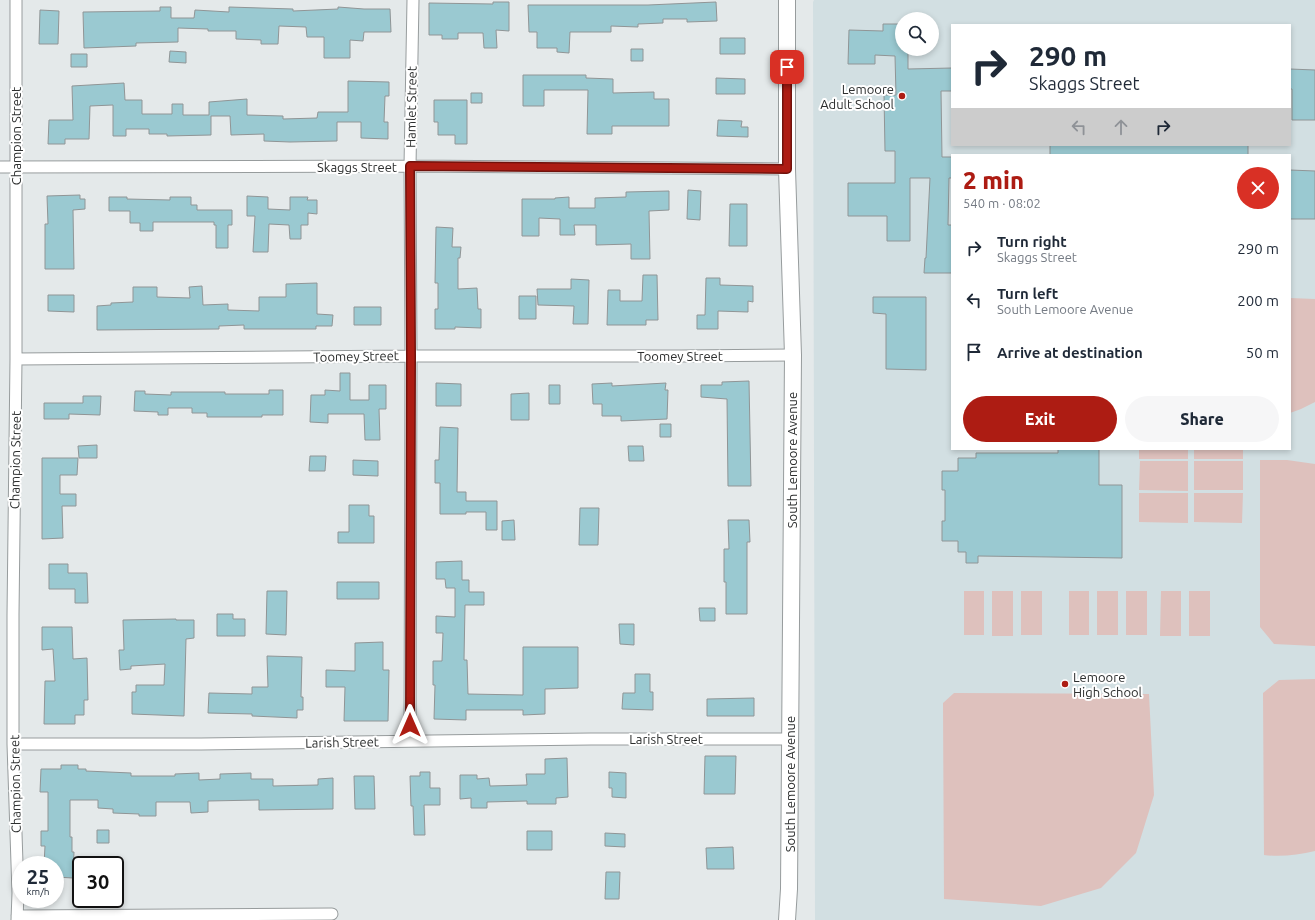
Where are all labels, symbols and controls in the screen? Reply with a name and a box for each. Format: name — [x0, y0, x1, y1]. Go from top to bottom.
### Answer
map controls — [895, 12, 939, 56]
button: search — [895, 12, 939, 56]
icon: right — [963, 40, 1015, 92]
text: 290 m — [1029, 40, 1107, 71]
pin — [770, 50, 804, 84]
icon: arrive — [776, 56, 798, 78]
street label: Hamlet Street — [403, 66, 419, 148]
text: Skaggs Street — [1029, 73, 1140, 93]
place label: Lemoore Adult School — [820, 82, 895, 111]
street label: Champion Street — [9, 87, 23, 185]
marker: Lemoore Adult School — [897, 91, 907, 101]
icon: left — [1068, 116, 1090, 138]
icon: ahead — [1110, 116, 1132, 138]
icon: right — [1152, 116, 1174, 138]
street label: Skaggs Street — [317, 160, 397, 174]
text: 2 min — [963, 167, 1024, 194]
button: close — [1237, 167, 1279, 209]
text: 540 m · 08:02 — [963, 196, 1041, 210]
text: Turn right — [997, 233, 1067, 250]
icon: right — [963, 237, 985, 259]
text: 290 m — [1237, 240, 1279, 257]
text: Skaggs Street — [997, 250, 1077, 264]
text: Turn left — [997, 285, 1058, 302]
icon: left — [963, 289, 985, 311]
text: 200 m — [1237, 292, 1279, 309]
text: South Lemoore Avenue — [997, 302, 1133, 316]
icon: arrive — [963, 341, 985, 363]
text: Arrive at destination — [997, 344, 1143, 361]
text: 50 m — [1246, 344, 1279, 361]
street label: Toomey Street — [313, 348, 399, 364]
street label: Toomey Street — [637, 349, 723, 363]
street label: South Lemoore Avenue — [785, 392, 799, 528]
button: Exit — [963, 396, 1117, 442]
button: Share — [1125, 396, 1279, 442]
street label: Champion Street — [7, 411, 23, 509]
place label: Lemoore High School — [1073, 670, 1143, 699]
marker: Lemoore High School — [1060, 679, 1070, 689]
position arrow — [389, 704, 431, 746]
street label: South Lemoore Avenue — [783, 716, 797, 852]
street label: Larish Street — [629, 732, 703, 746]
street label: Larish Street — [305, 734, 379, 750]
street label: Champion Street — [7, 735, 23, 833]
speed limit sign: 30 — [72, 856, 124, 908]
text: 25 — [27, 865, 49, 888]
text: km/h — [26, 886, 50, 897]

